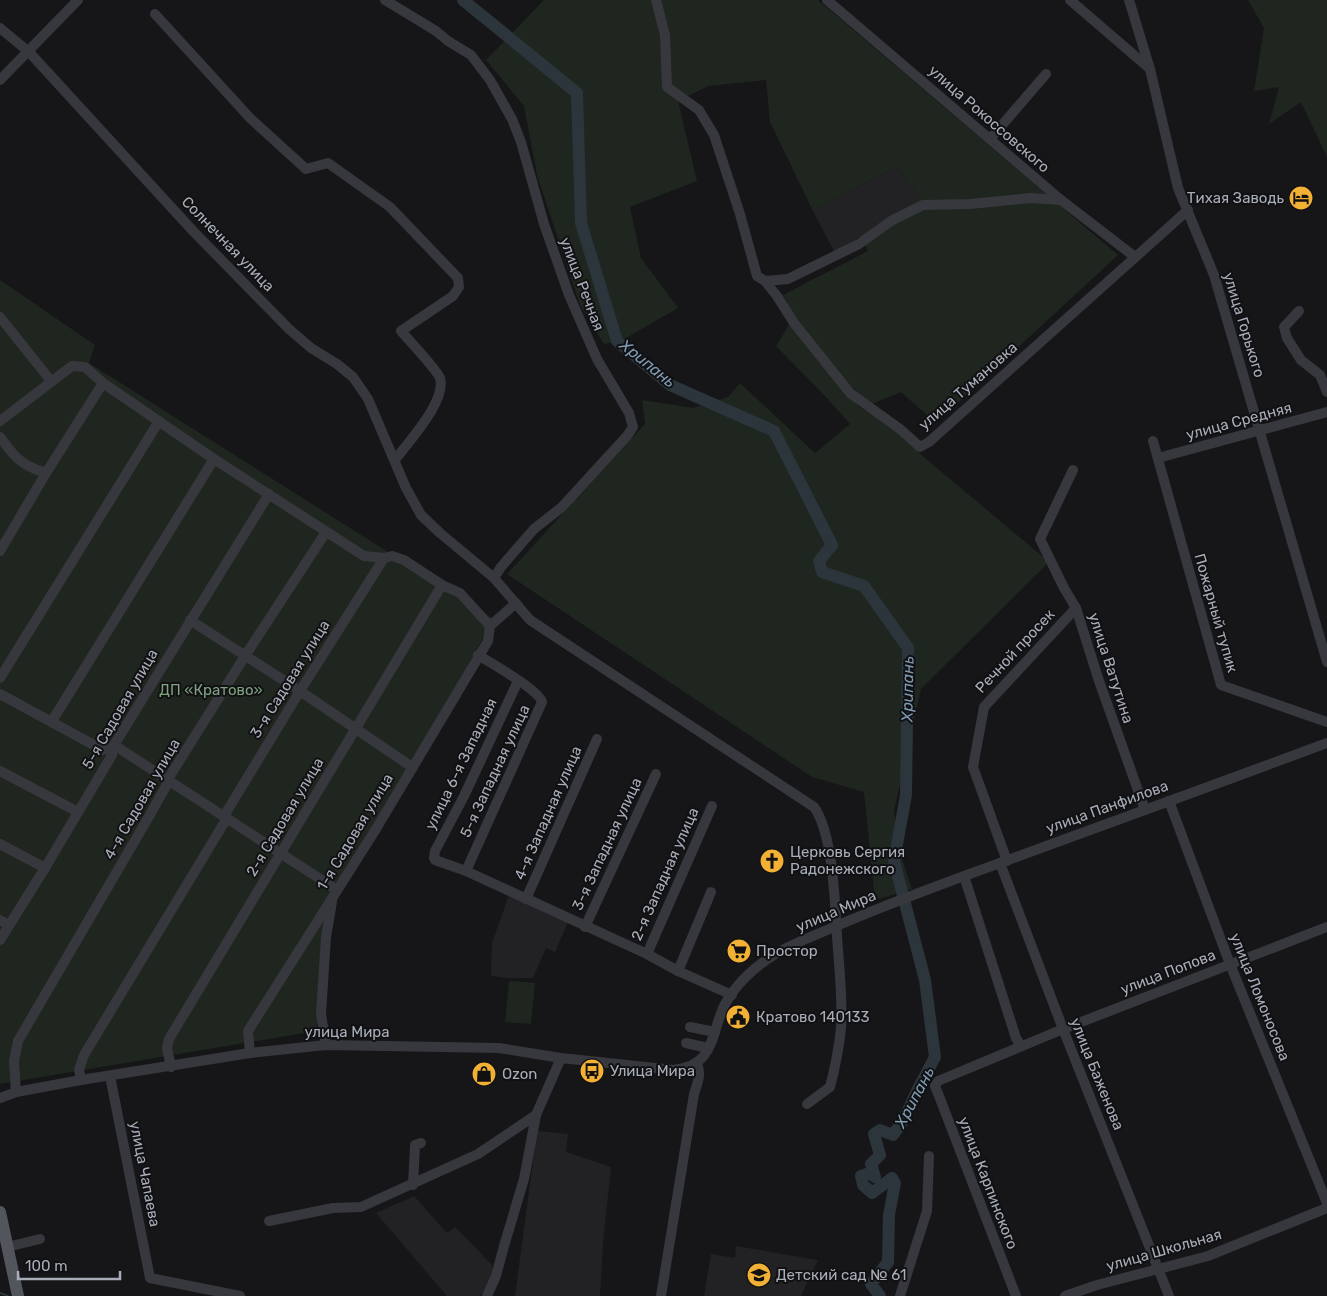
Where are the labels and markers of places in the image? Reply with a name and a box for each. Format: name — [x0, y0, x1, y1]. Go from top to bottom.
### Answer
hotel icon: Тихая Заводь — [1288, 185, 1314, 211]
place label: Тихая Заводь — [1187, 189, 1284, 207]
place label: Церковь Сергия Радонежского — [790, 843, 905, 878]
church icon: Церковь Сергия Радонежского — [759, 848, 785, 874]
supermarket icon: Простор — [726, 938, 752, 964]
place label: Простор — [756, 942, 818, 960]
public building icon: Кратово 140133 — [725, 1004, 751, 1030]
place label: Кратово 140133 — [756, 1008, 870, 1026]
bus stop icon: Улица Мира — [579, 1058, 605, 1084]
shop icon: Ozon — [471, 1061, 497, 1087]
place label: Улица Мира — [610, 1062, 695, 1080]
place label: Ozon — [502, 1065, 537, 1083]
school or university icon: Детский сад № 61 — [746, 1262, 772, 1288]
place label: Детский сад № 61 — [776, 1266, 906, 1284]

